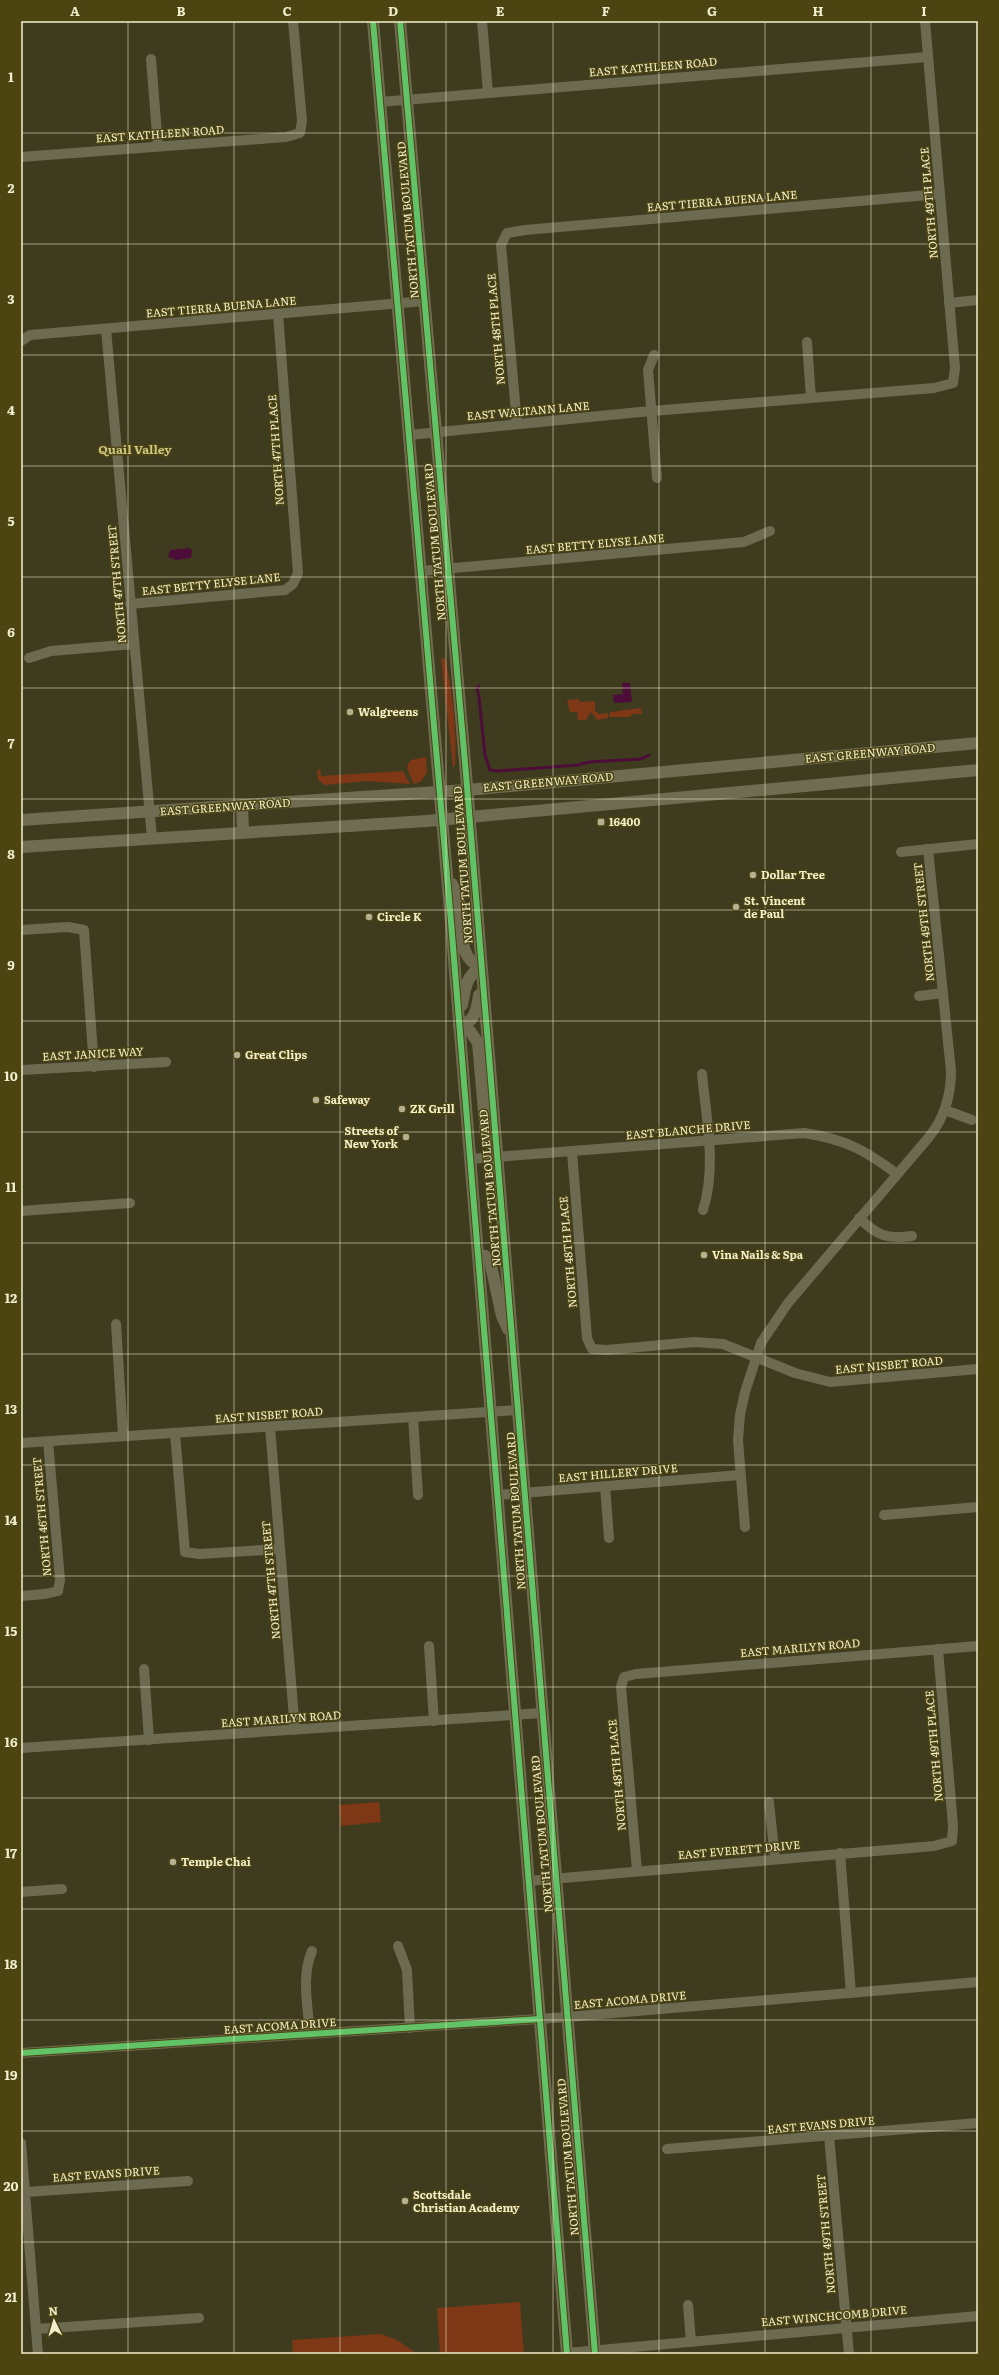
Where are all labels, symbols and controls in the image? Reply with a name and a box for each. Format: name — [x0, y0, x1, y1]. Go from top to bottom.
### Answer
text: A — [70, 1, 80, 20]
text: B — [177, 1, 186, 20]
text: C — [282, 1, 292, 20]
text: D — [388, 1, 398, 20]
text: E — [496, 1, 505, 20]
text: F — [602, 1, 610, 20]
text: G — [707, 1, 717, 20]
text: H — [813, 1, 824, 20]
text: I — [921, 1, 927, 20]
street label: EAST KATHLEEN ROAD — [588, 52, 718, 80]
text: 1 — [8, 67, 14, 86]
street label: EAST KATHLEEN ROAD — [95, 121, 225, 145]
street label: NORTH TATUM BOULEVARD — [392, 141, 422, 299]
street label: NORTH 49TH PLACE — [915, 147, 941, 259]
text: 2 — [8, 178, 15, 197]
street label: EAST TIERRA BUENA LANE — [646, 185, 798, 215]
street label: NORTH 48TH PLACE — [482, 273, 508, 386]
text: 3 — [7, 289, 15, 308]
street label: EAST TIERRA BUENA LANE — [145, 291, 297, 321]
street label: NORTH 47TH PLACE — [263, 394, 287, 506]
street label: EAST WALTANN LANE — [466, 397, 590, 423]
text: 4 — [7, 400, 15, 419]
district label: Quail Valley — [98, 440, 172, 458]
street label: NORTH TATUM BOULEVARD — [419, 463, 449, 621]
text: 5 — [7, 511, 15, 530]
street label: NORTH 47TH STREET — [103, 524, 129, 644]
street label: EAST BETTY ELYSE LANE — [525, 529, 665, 557]
street label: EAST BETTY ELYSE LANE — [141, 568, 281, 598]
text: 6 — [7, 622, 15, 641]
place label: Walgreens — [358, 703, 418, 719]
marker: Walgreens — [345, 707, 355, 717]
text: 7 — [7, 733, 15, 752]
street label: EAST GREENWAY ROAD — [804, 738, 936, 766]
street label: EAST GREENWAY ROAD — [482, 767, 614, 795]
street label: NORTH TATUM BOULEVARD — [449, 786, 475, 944]
street label: EAST GREENWAY ROAD — [159, 793, 291, 819]
place label: 16400 — [609, 813, 640, 829]
marker: 16400 — [596, 817, 606, 827]
text: 8 — [7, 844, 15, 863]
street label: NORTH 49TH STREET — [909, 862, 937, 982]
place label: Dollar Tree — [761, 866, 825, 882]
marker: Dollar Tree — [748, 870, 758, 880]
place label: St. Vincent de Paul — [744, 892, 806, 921]
marker: St. Vincent de Paul — [731, 902, 741, 912]
place label: Circle K — [377, 908, 422, 924]
marker: Circle K — [364, 912, 374, 922]
text: 9 — [7, 955, 15, 974]
street label: EAST JANICE WAY — [42, 1042, 144, 1064]
place label: Great Clips — [245, 1046, 308, 1062]
marker: Great Clips — [232, 1050, 242, 1060]
text: 10 — [4, 1066, 18, 1085]
place label: Safeway — [324, 1091, 370, 1107]
marker: Safeway — [311, 1095, 321, 1105]
place label: ZK Grill — [410, 1100, 455, 1116]
marker: ZK Grill — [397, 1104, 407, 1114]
street label: NORTH TATUM BOULEVARD — [474, 1109, 504, 1267]
street label: EAST BLANCHE DRIVE — [625, 1116, 751, 1142]
place label: Streets of New York — [344, 1122, 399, 1151]
marker: Streets of New York — [401, 1132, 411, 1142]
text: 11 — [6, 1177, 17, 1196]
street label: NORTH 48TH PLACE — [554, 1196, 580, 1309]
place label: Vina Nails & Spa — [712, 1246, 804, 1262]
marker: Vina Nails & Spa — [699, 1250, 709, 1260]
text: 12 — [5, 1288, 17, 1307]
street label: EAST NISBET ROAD — [834, 1351, 943, 1377]
text: 13 — [5, 1399, 17, 1418]
street label: EAST NISBET ROAD — [214, 1402, 323, 1426]
street label: NORTH TATUM BOULEVARD — [502, 1432, 528, 1590]
street label: NORTH 46TH STREET — [28, 1457, 54, 1577]
street label: EAST HILLERY DRIVE — [558, 1459, 678, 1485]
text: 14 — [5, 1510, 18, 1529]
street label: NORTH 47TH STREET — [257, 1520, 283, 1640]
text: 15 — [5, 1621, 17, 1640]
street label: EAST MARILYN ROAD — [739, 1634, 861, 1660]
street label: NORTH 49TH PLACE — [920, 1690, 946, 1802]
street label: EAST MARILYN ROAD — [220, 1706, 342, 1730]
street label: NORTH 48TH PLACE — [603, 1719, 629, 1832]
text: 16 — [5, 1732, 18, 1751]
street label: NORTH TATUM BOULEVARD — [526, 1755, 556, 1913]
street label: EAST EVERETT DRIVE — [677, 1836, 801, 1862]
text: 17 — [5, 1843, 17, 1862]
place label: Temple Chai — [181, 1853, 251, 1869]
marker: Temple Chai — [168, 1857, 178, 1867]
text: 18 — [4, 1954, 18, 1973]
street label: EAST ACOMA DRIVE — [573, 1986, 687, 2012]
street label: EAST ACOMA DRIVE — [223, 2013, 337, 2037]
text: 19 — [5, 2065, 18, 2084]
street label: NORTH TATUM BOULEVARD — [552, 2078, 582, 2236]
street label: EAST EVANS DRIVE — [767, 2111, 875, 2137]
street label: EAST EVANS DRIVE — [52, 2161, 160, 2185]
street label: NORTH 49TH STREET — [812, 2174, 838, 2294]
text: 20 — [4, 2176, 19, 2195]
place label: Scottsdale Christian Academy — [413, 2186, 520, 2215]
marker: Scottsdale Christian Academy — [400, 2196, 410, 2206]
text: 21 — [5, 2287, 18, 2306]
north arrow — [34, 2301, 74, 2341]
street label: EAST WINCHCOMB DRIVE — [760, 2301, 908, 2329]
text: N — [48, 2302, 58, 2318]

